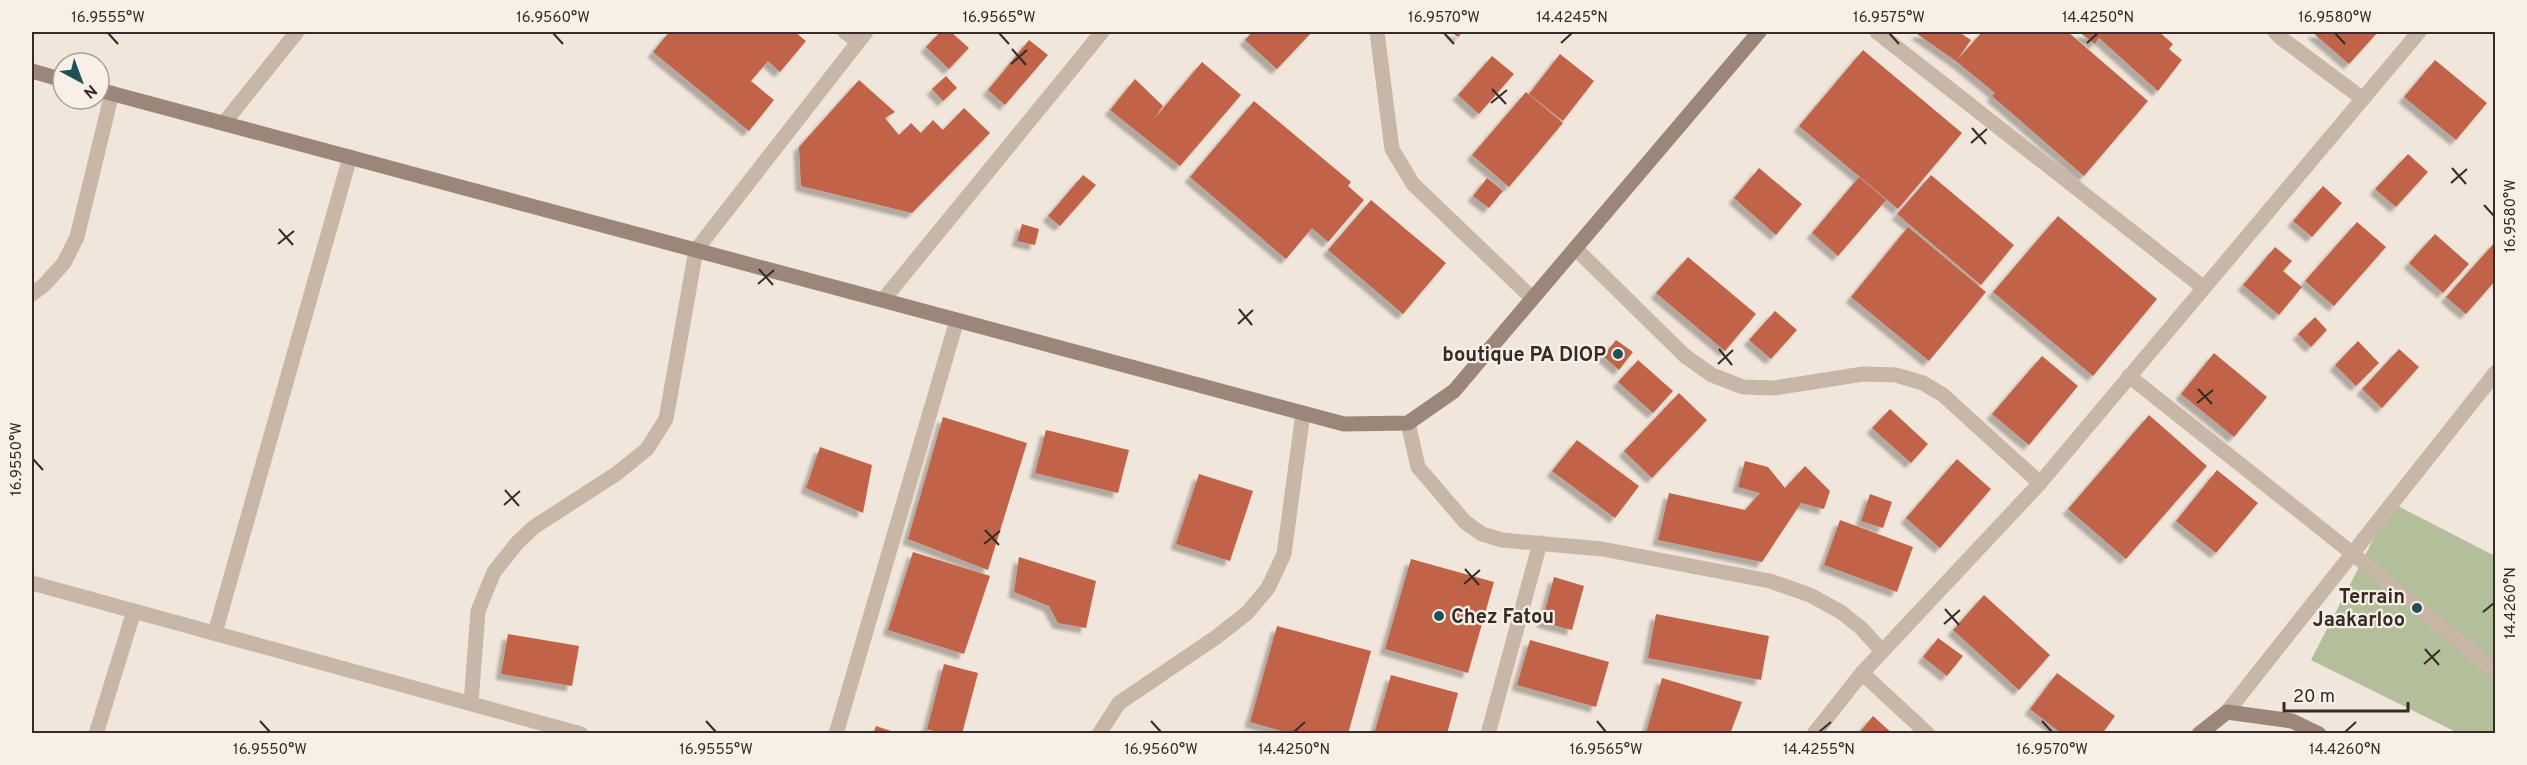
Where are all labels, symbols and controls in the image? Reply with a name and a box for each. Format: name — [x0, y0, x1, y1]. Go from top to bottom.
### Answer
text: 16.9555°W — [71, 9, 145, 28]
text: 16.9560°W — [516, 9, 590, 28]
text: 16.9565°W — [962, 9, 1036, 28]
text: 16.9570°W — [1408, 9, 1480, 28]
text: 14.4245°N — [1536, 9, 1608, 28]
text: 16.9575°W — [1853, 9, 1925, 28]
text: 14.4250°N — [2062, 9, 2134, 28]
text: 16.9580°W — [2298, 9, 2372, 28]
north arrow — [51, 51, 111, 111]
text: N — [79, 79, 100, 102]
text: 16.9580°W — [2502, 179, 2521, 253]
place label: boutique PA DIOP — [1442, 343, 1606, 369]
marker: boutique PA DIOP — [1611, 347, 1625, 361]
text: 16.9550°W — [8, 422, 27, 496]
text: 14.4260°N — [2502, 567, 2521, 639]
place label: Terrain Jaakarloo — [2313, 585, 2405, 634]
marker: Terrain Jaakarloo — [2410, 601, 2424, 615]
place label: Chez Fatou — [1451, 605, 1554, 631]
marker: Chez Fatou — [1432, 609, 1446, 623]
scale bar — [2284, 675, 2408, 713]
text: 20 m — [2293, 686, 2335, 709]
text: 16.9550°W — [233, 741, 307, 760]
text: 16.9555°W — [679, 741, 753, 760]
text: 16.9560°W — [1124, 741, 1198, 760]
text: 14.4250°N — [1258, 741, 1330, 760]
text: 16.9565°W — [1569, 741, 1643, 760]
text: 14.4255°N — [1783, 741, 1855, 760]
text: 16.9570°W — [2016, 741, 2088, 760]
text: 14.4260°N — [2309, 741, 2381, 760]

